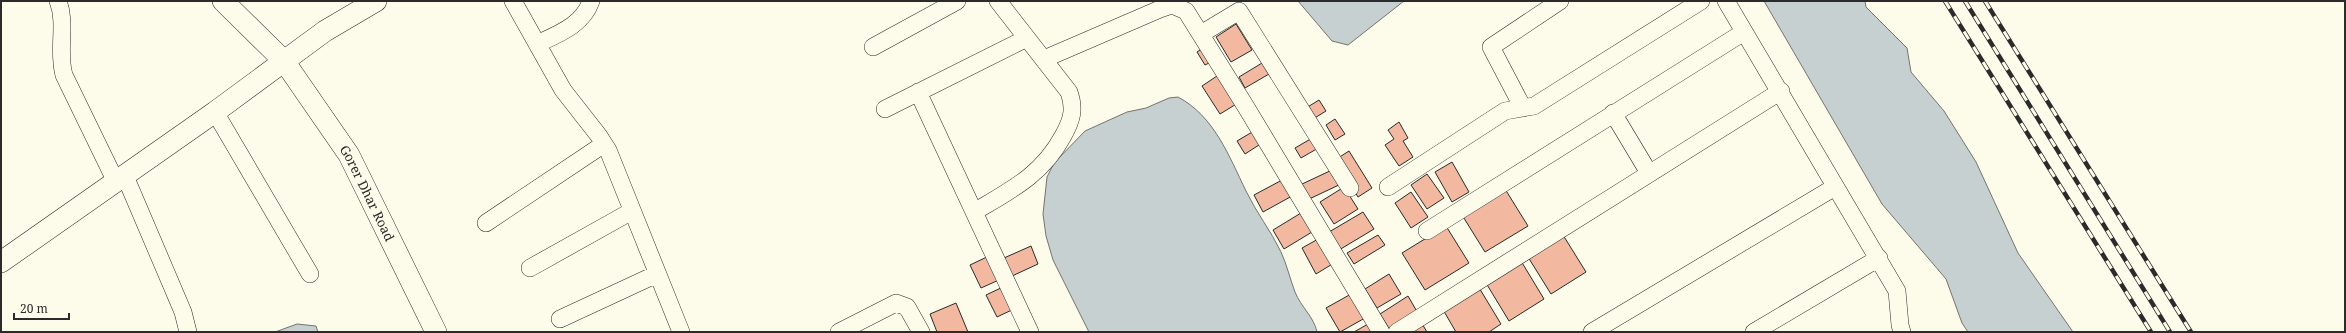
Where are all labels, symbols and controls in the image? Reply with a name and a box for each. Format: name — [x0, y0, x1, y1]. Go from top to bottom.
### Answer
street label: Gorer Dhar Road — [336, 141, 399, 244]
scale bar — [14, 295, 69, 321]
text: 20 m — [20, 300, 48, 317]

